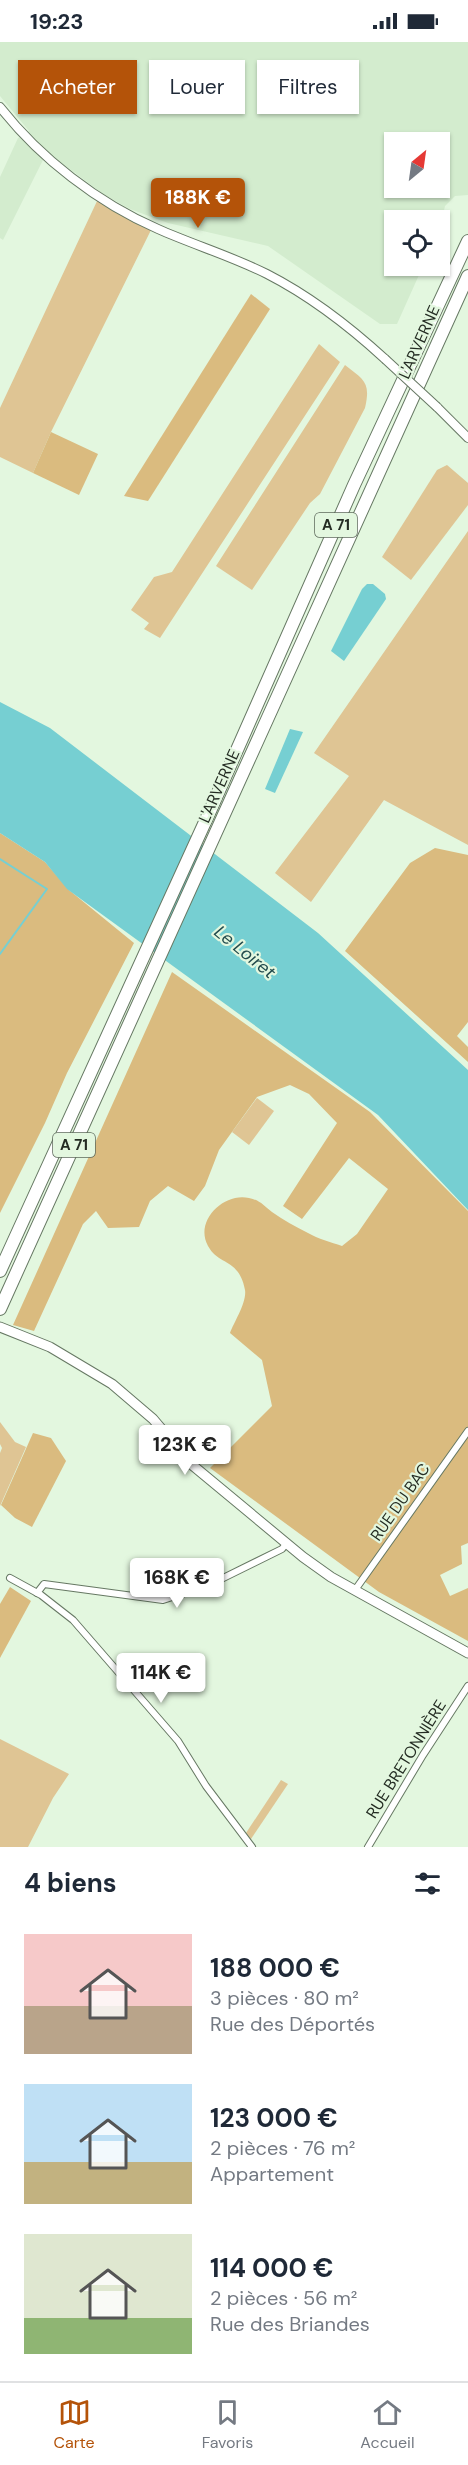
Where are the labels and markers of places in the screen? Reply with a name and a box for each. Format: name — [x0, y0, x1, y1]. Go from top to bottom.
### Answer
pin: 188K € — [149, 178, 247, 229]
pin: 123K € — [136, 1425, 234, 1476]
pin: 168K € — [128, 1558, 226, 1609]
pin: 114K € — [112, 1653, 210, 1704]

